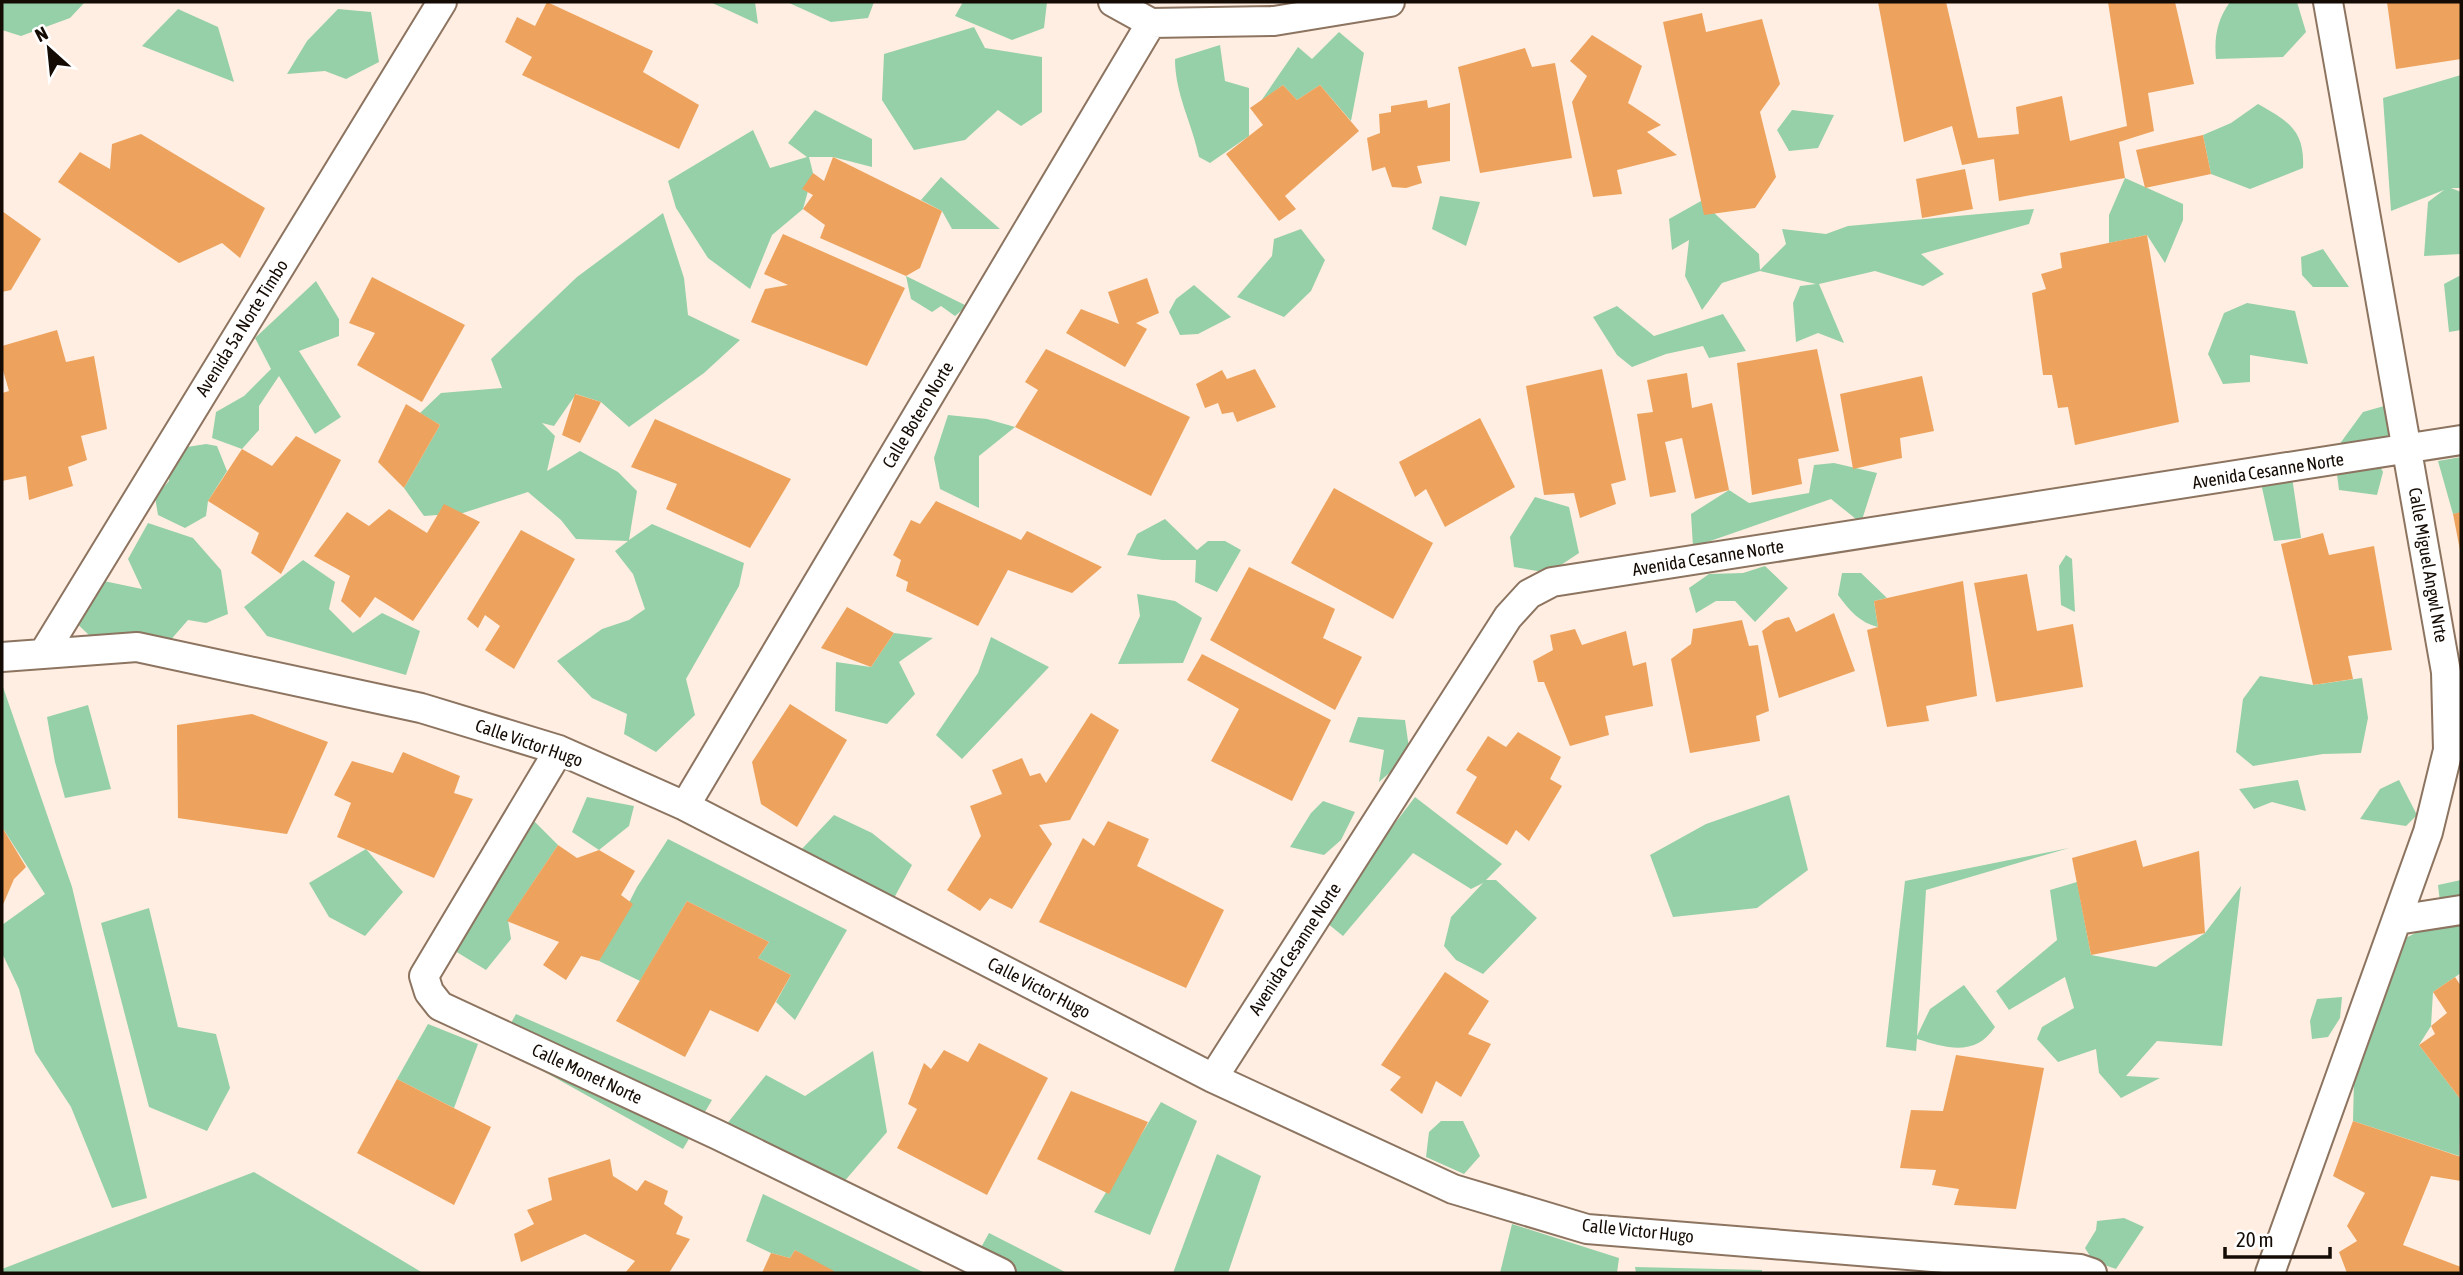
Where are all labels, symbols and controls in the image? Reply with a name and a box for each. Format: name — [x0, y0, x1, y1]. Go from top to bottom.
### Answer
north arrow — [14, 14, 84, 84]
text: N — [31, 22, 51, 46]
street label: Avenida 5a Norte Timbo — [191, 255, 292, 400]
street label: Calle Botero Norte — [878, 358, 958, 472]
street label: Avenida Cesanne Norte — [2191, 448, 2345, 493]
street label: Calle Miguel Angwl Nrte — [2405, 486, 2452, 644]
street label: Avenida Cesanne Norte — [1631, 535, 1785, 580]
street label: Calle Victor Hugo — [473, 714, 586, 771]
street label: Avenida Cesanne Norte — [1244, 879, 1345, 1019]
street label: Calle Victor Hugo — [984, 953, 1094, 1022]
street label: Calle Monet Norte — [529, 1039, 646, 1108]
street label: Calle Victor Hugo — [1581, 1214, 1695, 1247]
scale bar — [2225, 1216, 2330, 1260]
text: 20 m — [2236, 1227, 2274, 1251]

